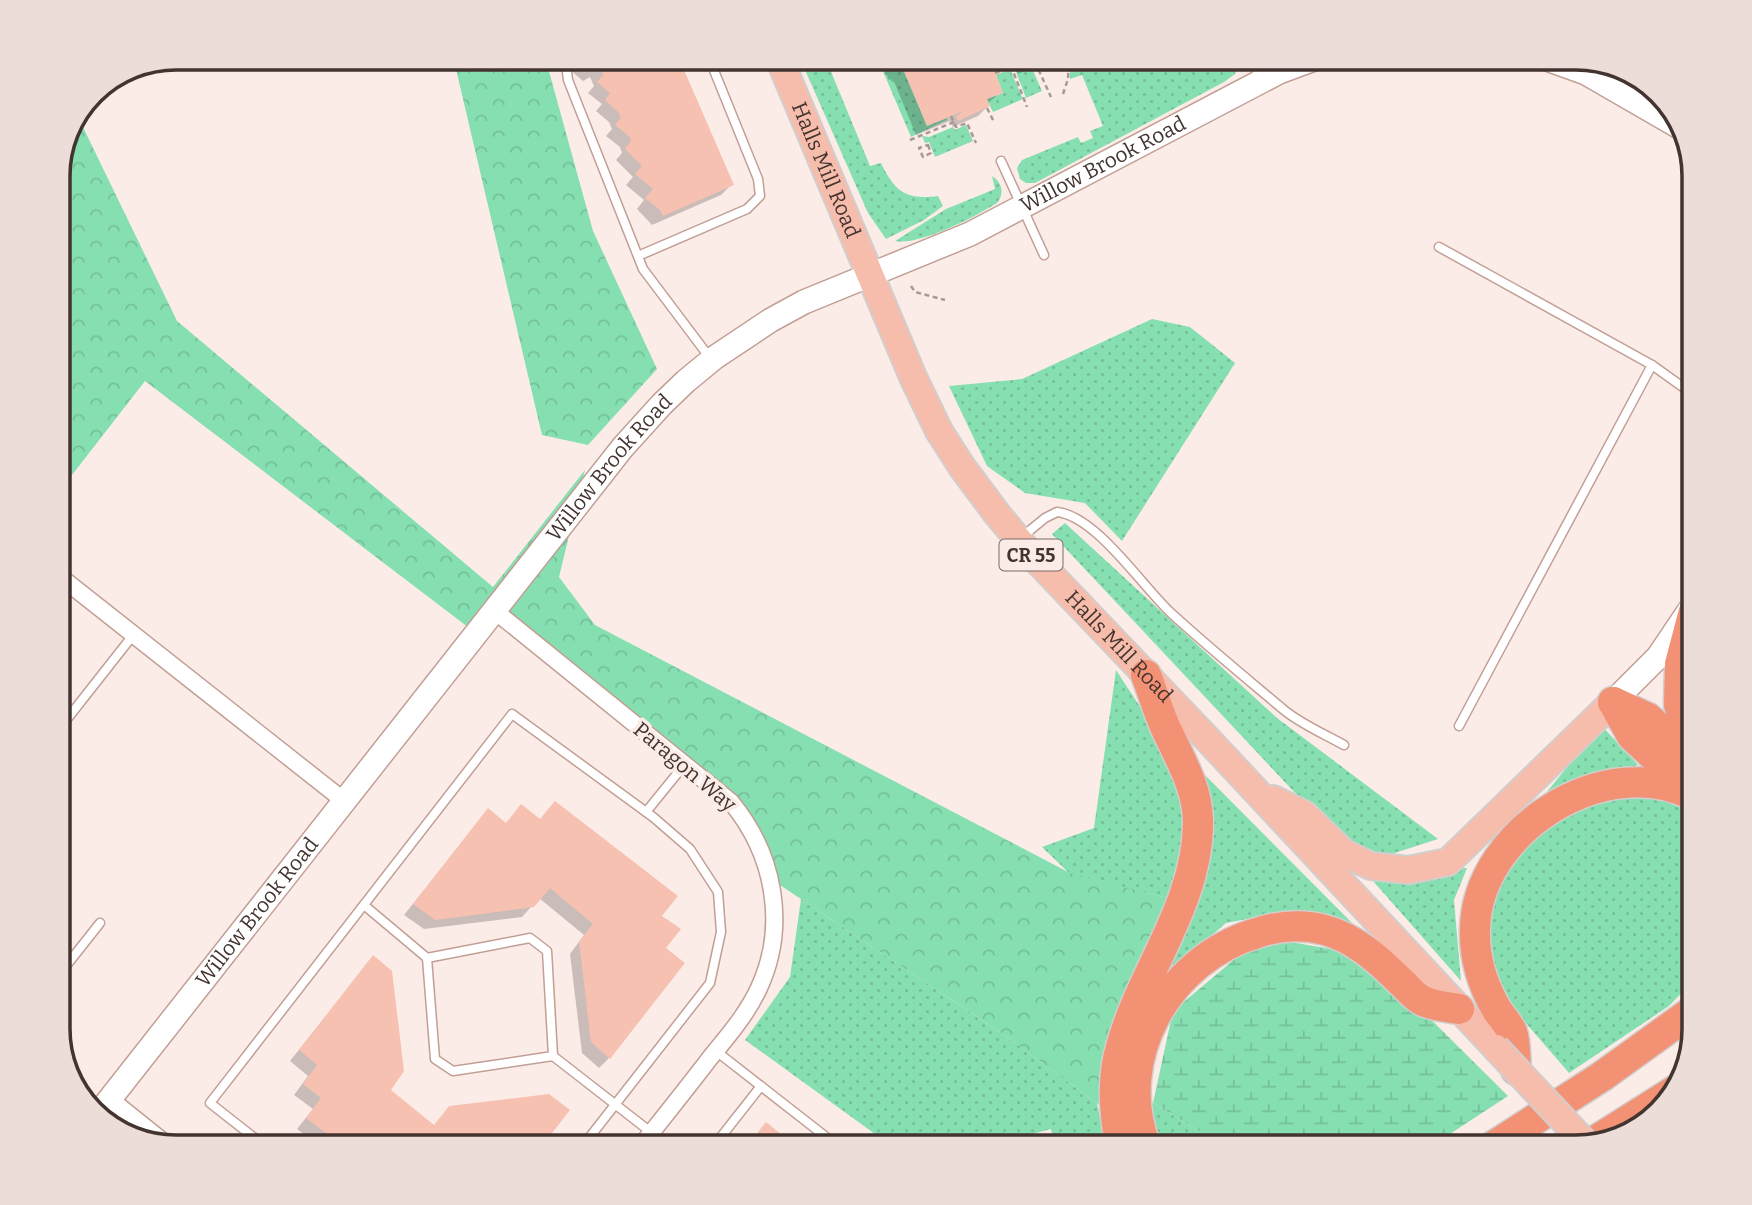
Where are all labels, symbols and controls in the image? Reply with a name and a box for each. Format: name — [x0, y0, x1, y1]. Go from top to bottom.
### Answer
street label: Halls Mill Road — [786, 98, 866, 242]
street label: Willow Brook Road — [1016, 110, 1190, 218]
street label: Willow Brook Road — [541, 389, 677, 547]
road number: CR 55 — [1000, 540, 1062, 570]
street label: Halls Mill Road — [1060, 585, 1178, 708]
street label: Paragon Way — [628, 716, 742, 818]
street label: Willow Brook Road — [190, 832, 324, 992]

